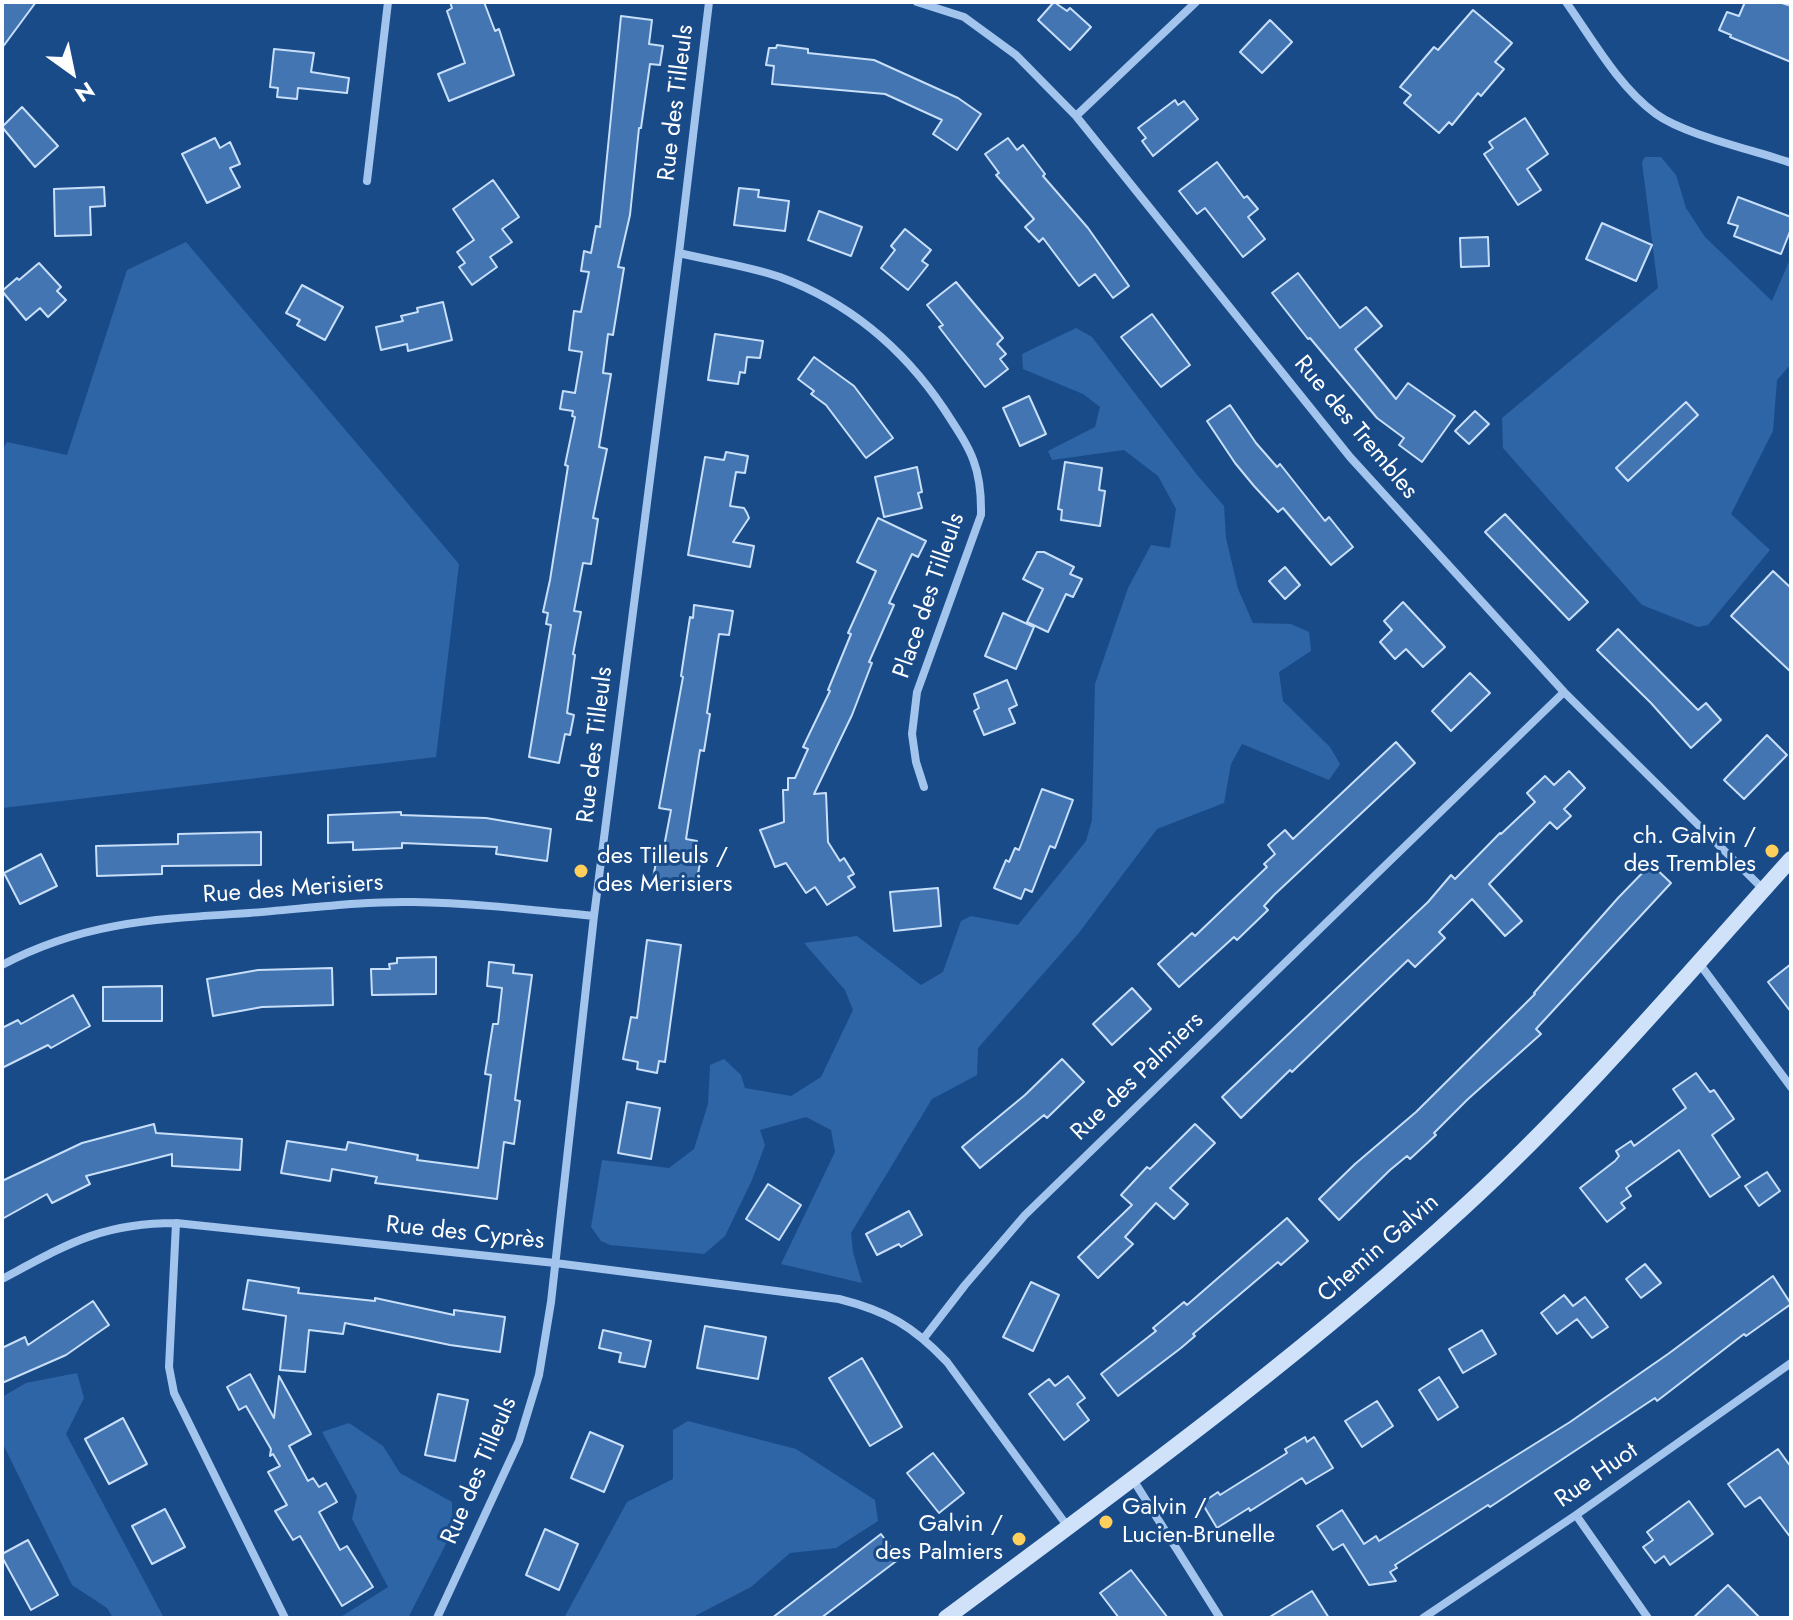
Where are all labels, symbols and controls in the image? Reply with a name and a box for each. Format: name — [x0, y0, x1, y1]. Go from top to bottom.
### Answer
street label: Rue des Tilleuls — [653, 23, 701, 183]
north arrow — [32, 32, 112, 112]
text: N — [69, 74, 101, 110]
street label: Rue des Trembles — [1287, 351, 1423, 505]
street label: Place des Tilleuls — [888, 510, 972, 682]
street label: Rue des Tilleuls — [572, 665, 620, 825]
place label: ch. Galvin / des Trembles — [1624, 823, 1756, 879]
marker: ch. Galvin / des Trembles — [1763, 842, 1781, 860]
place label: des Tilleuls / des Merisiers — [597, 843, 732, 899]
marker: des Tilleuls / des Merisiers — [572, 862, 590, 880]
street label: Rue des Merisiers — [202, 869, 384, 911]
street label: Rue des Palmiers — [1066, 1006, 1210, 1148]
street label: Chemin Galvin — [1312, 1189, 1446, 1309]
street label: Rue des Cyprès — [384, 1211, 546, 1257]
street label: Rue des Tilleuls — [436, 1393, 524, 1549]
street label: Rue Huot — [1550, 1437, 1644, 1515]
place label: Galvin / Lucien-Brunelle — [1122, 1494, 1275, 1550]
place label: Galvin / des Palmiers — [875, 1511, 1003, 1567]
marker: Galvin / Lucien-Brunelle — [1097, 1513, 1115, 1531]
marker: Galvin / des Palmiers — [1010, 1530, 1028, 1548]

